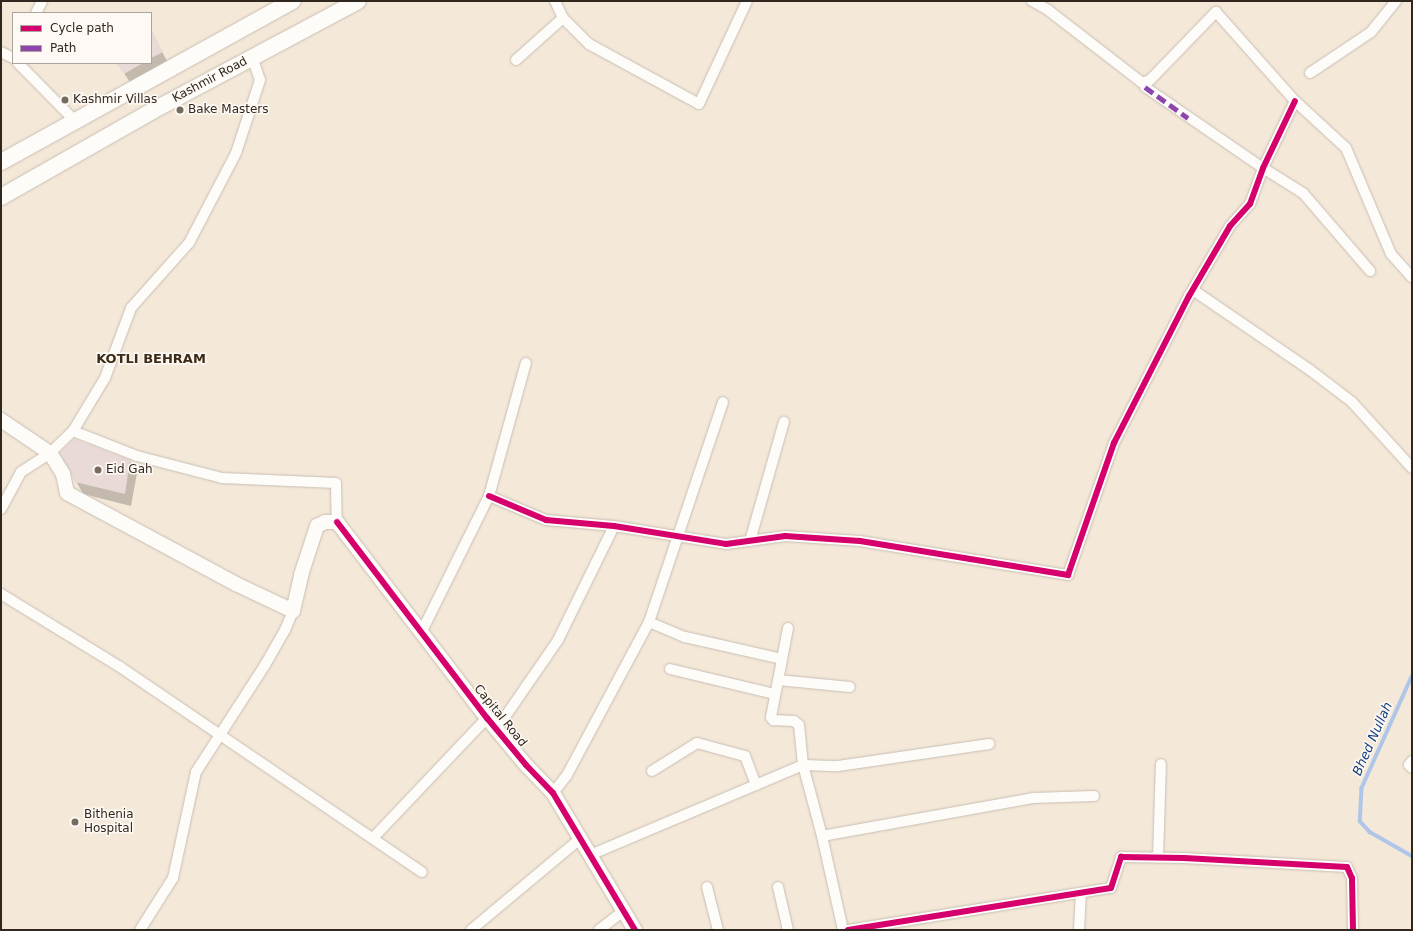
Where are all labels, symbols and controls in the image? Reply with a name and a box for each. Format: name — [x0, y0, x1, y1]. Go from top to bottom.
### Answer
legend — [12, 12, 152, 64]
text: Cycle path — [50, 21, 114, 35]
text: Path — [50, 41, 76, 55]
street label: Kashmir Road — [170, 54, 250, 106]
place label: Kashmir Villas — [73, 93, 157, 107]
marker: Kashmir Villas — [60, 95, 70, 105]
place label: Bake Masters — [188, 103, 269, 117]
marker: Bake Masters — [175, 105, 185, 115]
district label: KOTLI BEHRAM — [96, 351, 206, 367]
place label: Eid Gah — [106, 463, 153, 477]
marker: Eid Gah — [93, 465, 103, 475]
street label: Capital Road — [470, 682, 530, 750]
water label: Bhed Nullah — [1350, 700, 1396, 778]
place label: Bithenia Hospital — [84, 808, 134, 836]
marker: Bithenia Hospital — [69, 816, 81, 828]

